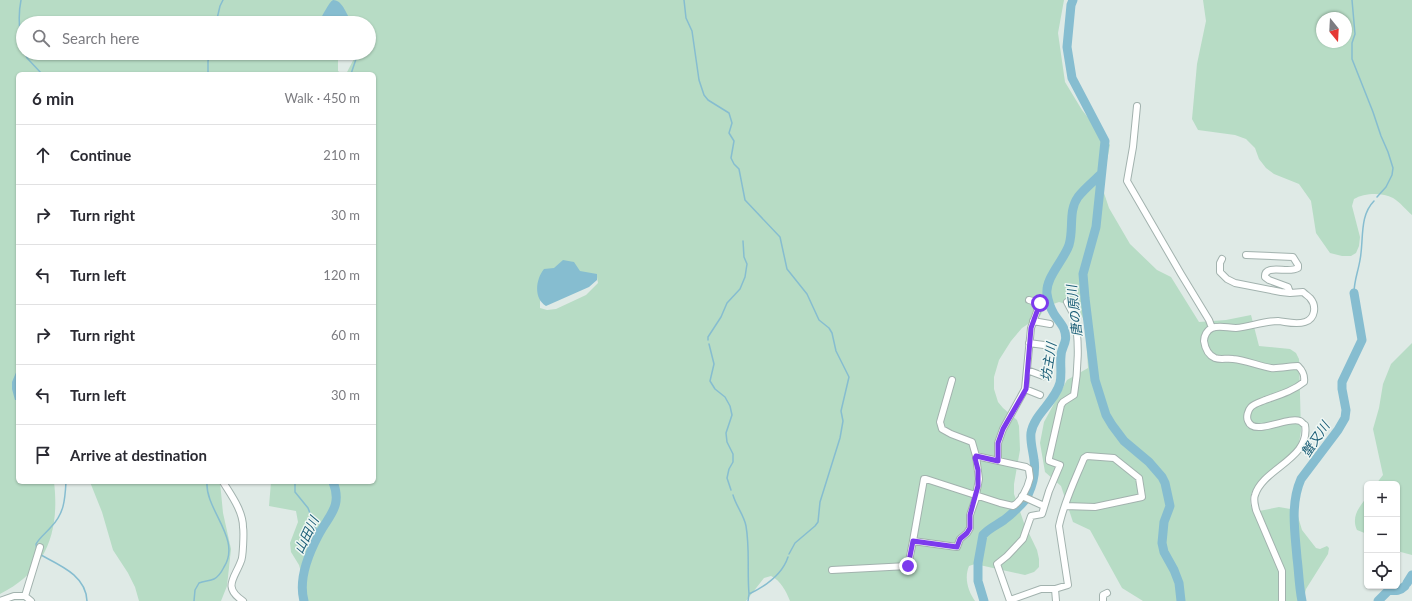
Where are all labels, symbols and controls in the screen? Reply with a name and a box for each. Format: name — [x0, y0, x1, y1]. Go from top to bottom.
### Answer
north arrow — [1316, 12, 1352, 48]
search box — [16, 16, 376, 60]
icon: search — [30, 27, 52, 49]
text: Search here — [62, 29, 139, 47]
text: 6 min — [32, 88, 74, 109]
text: Walk · 450 m — [284, 90, 360, 106]
icon: ahead — [32, 144, 54, 166]
text: Continue — [70, 146, 131, 164]
text: 210 m — [323, 147, 360, 163]
icon: right — [32, 204, 54, 226]
text: Turn right — [70, 206, 135, 224]
text: 30 m — [331, 207, 360, 223]
icon: left — [32, 264, 54, 286]
text: Turn left — [70, 266, 126, 284]
text: 120 m — [323, 267, 360, 283]
water label: 唐の原川 — [1063, 282, 1085, 338]
route start — [1031, 294, 1049, 312]
icon: right — [32, 324, 54, 346]
text: Turn right — [70, 326, 135, 344]
text: 60 m — [331, 327, 360, 343]
water label: 坊主川 — [1037, 340, 1059, 383]
icon: left — [32, 384, 54, 406]
text: Turn left — [70, 386, 126, 404]
text: 30 m — [331, 387, 360, 403]
water label: 蟹又川 — [1297, 417, 1334, 460]
icon: arrive — [32, 444, 54, 466]
text: Arrive at destination — [70, 446, 207, 464]
map controls — [1364, 481, 1400, 589]
button: + — [1364, 481, 1400, 517]
water label: 山田川 — [290, 512, 323, 556]
button: − — [1364, 517, 1400, 553]
button: locate — [1364, 553, 1400, 589]
route end — [899, 557, 917, 575]

